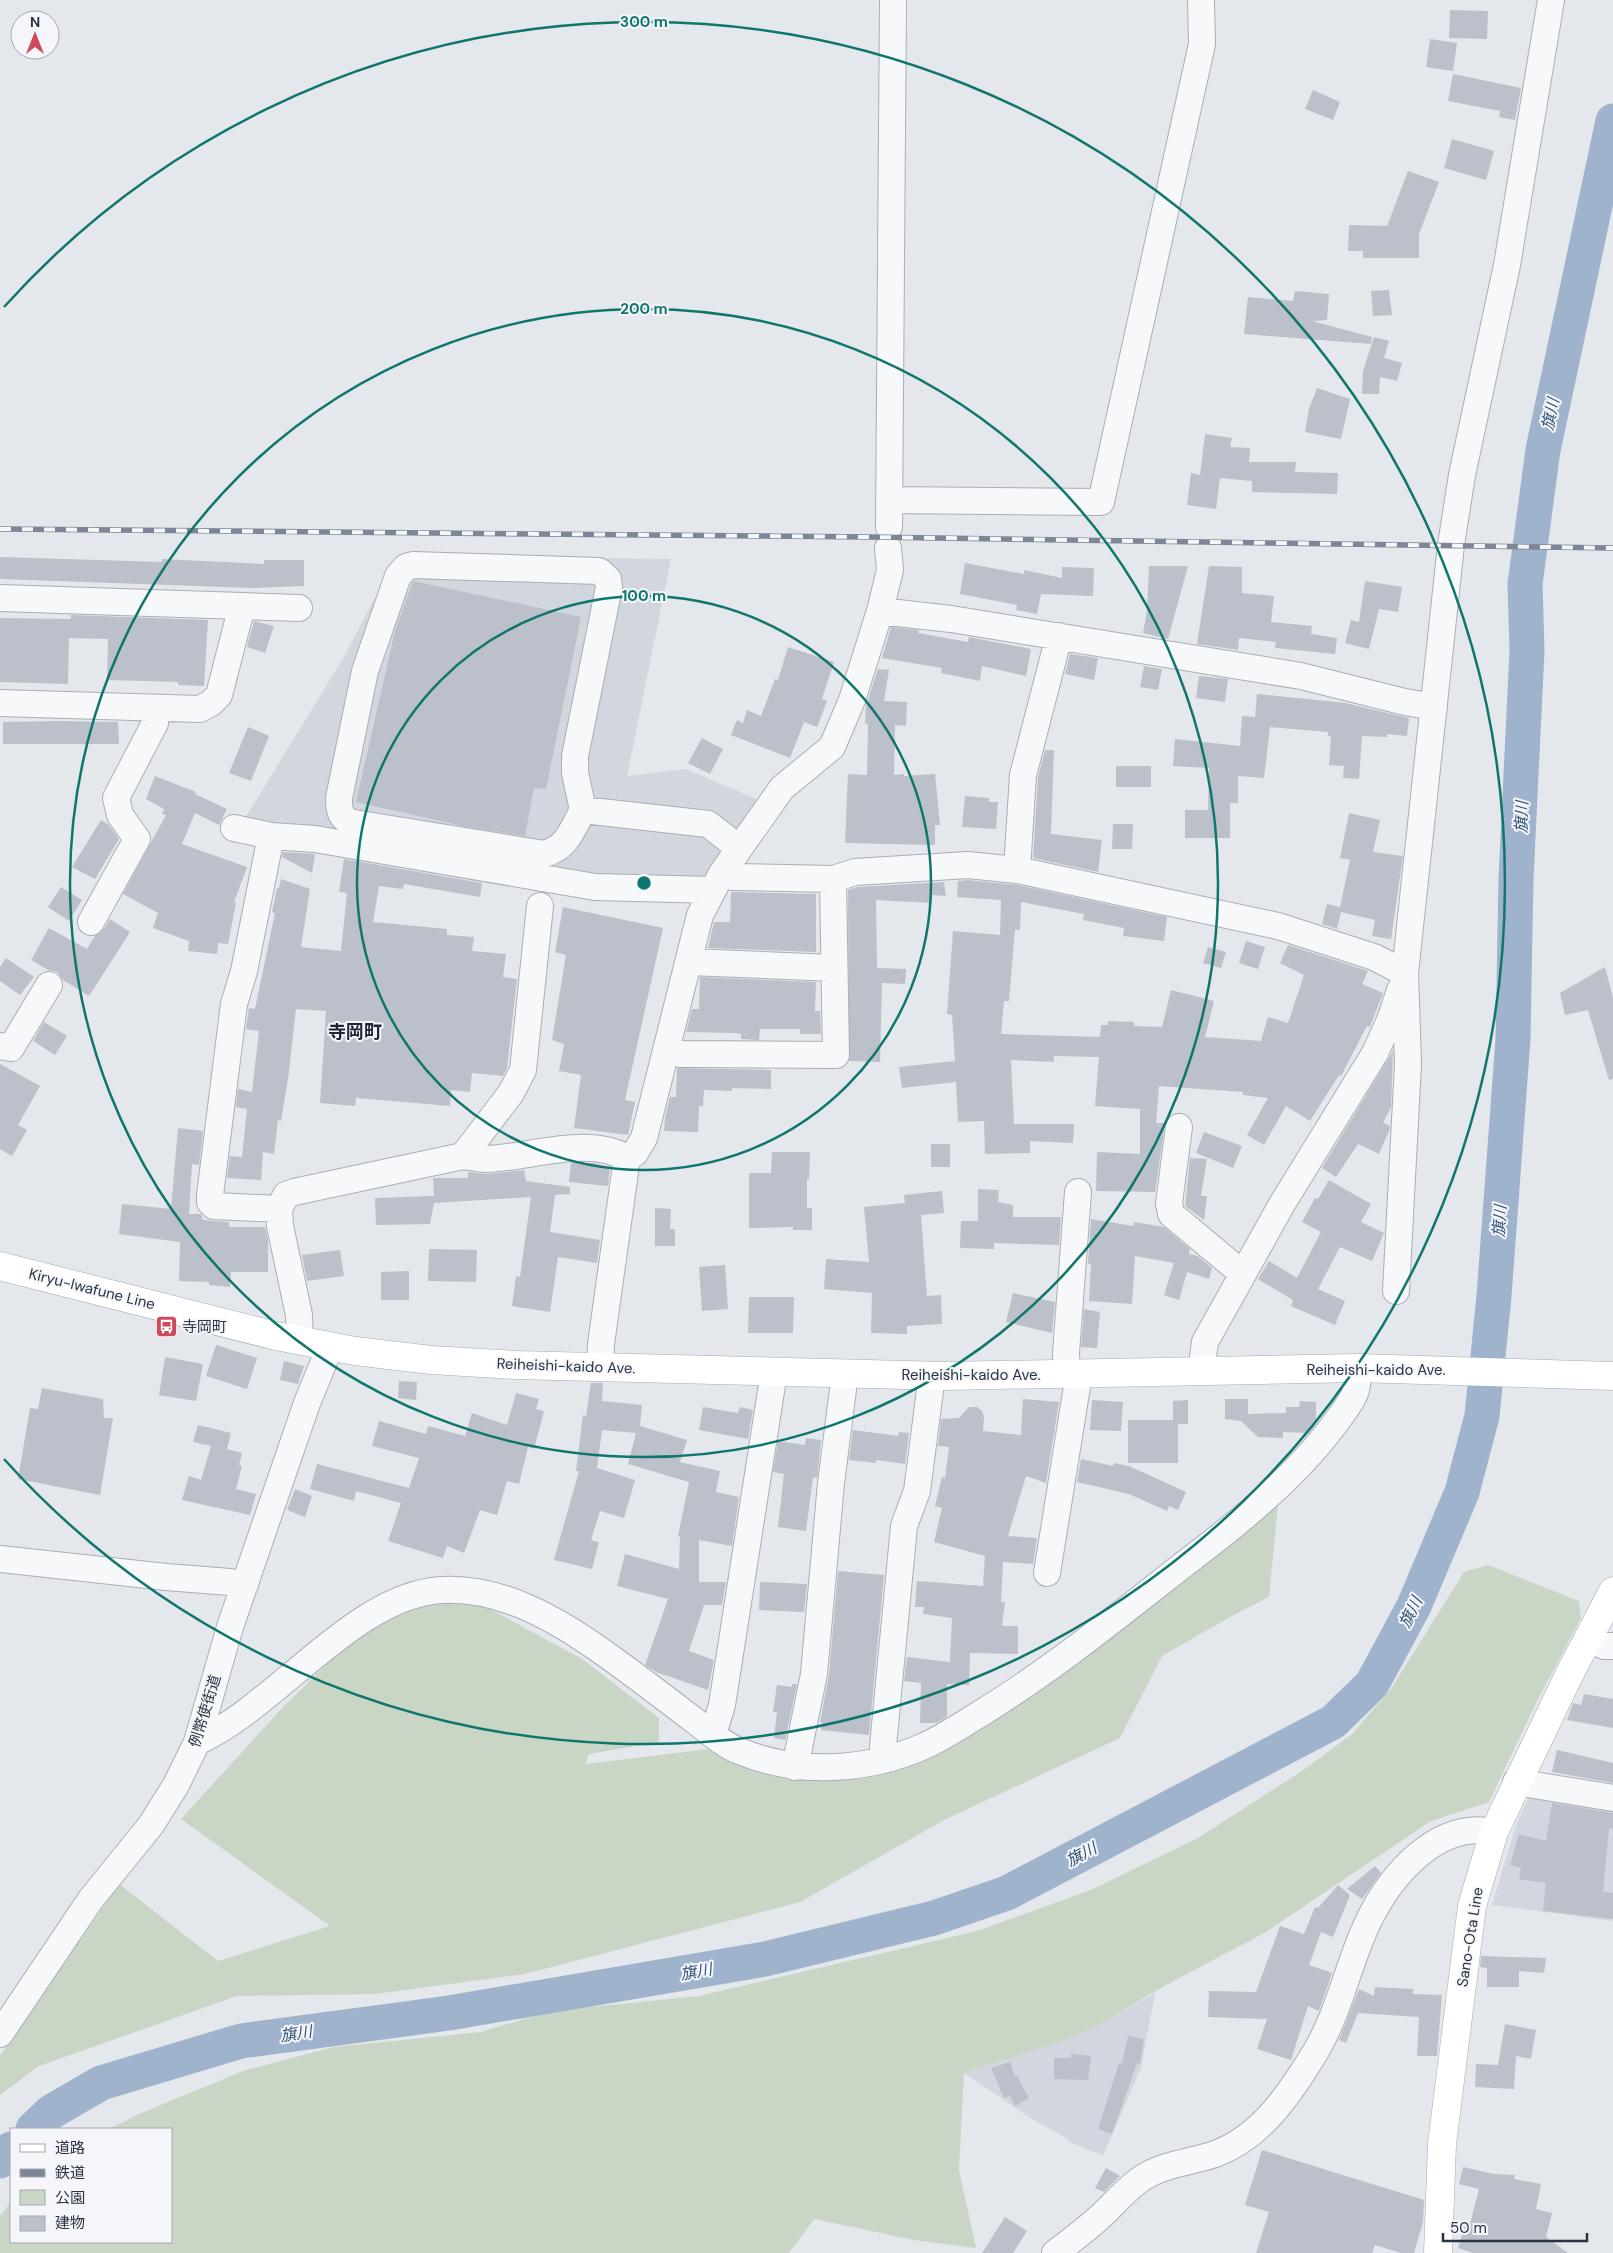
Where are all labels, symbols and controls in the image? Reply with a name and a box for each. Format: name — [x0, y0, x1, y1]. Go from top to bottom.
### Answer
north arrow — [10, 10, 60, 60]
text: 300 m — [620, 12, 668, 32]
text: N — [30, 13, 40, 31]
text: 200 m — [620, 299, 668, 319]
water label: 旗川 — [1537, 394, 1565, 432]
text: 100 m — [622, 586, 666, 606]
water label: 旗川 — [1510, 799, 1533, 833]
centre of rings — [635, 874, 653, 892]
district label: 寺岡町 — [328, 1020, 382, 1044]
water label: 旗川 — [1488, 1202, 1511, 1238]
street label: Kiryu-Iwafune Line — [27, 1264, 157, 1314]
bus stop icon: 寺岡町 — [154, 1315, 178, 1339]
place label: 寺岡町 — [182, 1317, 227, 1337]
street label: Reiheishi-kaido Ave. — [496, 1354, 636, 1378]
street label: Reiheishi-kaido Ave. — [1307, 1360, 1446, 1380]
street label: Reiheishi-kaido Ave. — [902, 1365, 1041, 1385]
water label: 旗川 — [1394, 1591, 1428, 1631]
street label: 例幣使街道 — [184, 1672, 226, 1750]
water label: 旗川 — [1062, 1837, 1102, 1871]
street label: Sano-Ota Line — [1452, 1886, 1488, 1988]
water label: 旗川 — [678, 1958, 716, 1985]
water label: 旗川 — [279, 2021, 315, 2046]
legend — [10, 2128, 172, 2243]
text: 道路 — [55, 2138, 85, 2158]
text: 鉄道 — [55, 2163, 85, 2183]
text: 公園 — [55, 2188, 85, 2208]
scale bar — [1443, 2210, 1587, 2242]
text: 建物 — [55, 2213, 85, 2233]
text: 50 m — [1450, 2218, 1487, 2238]

